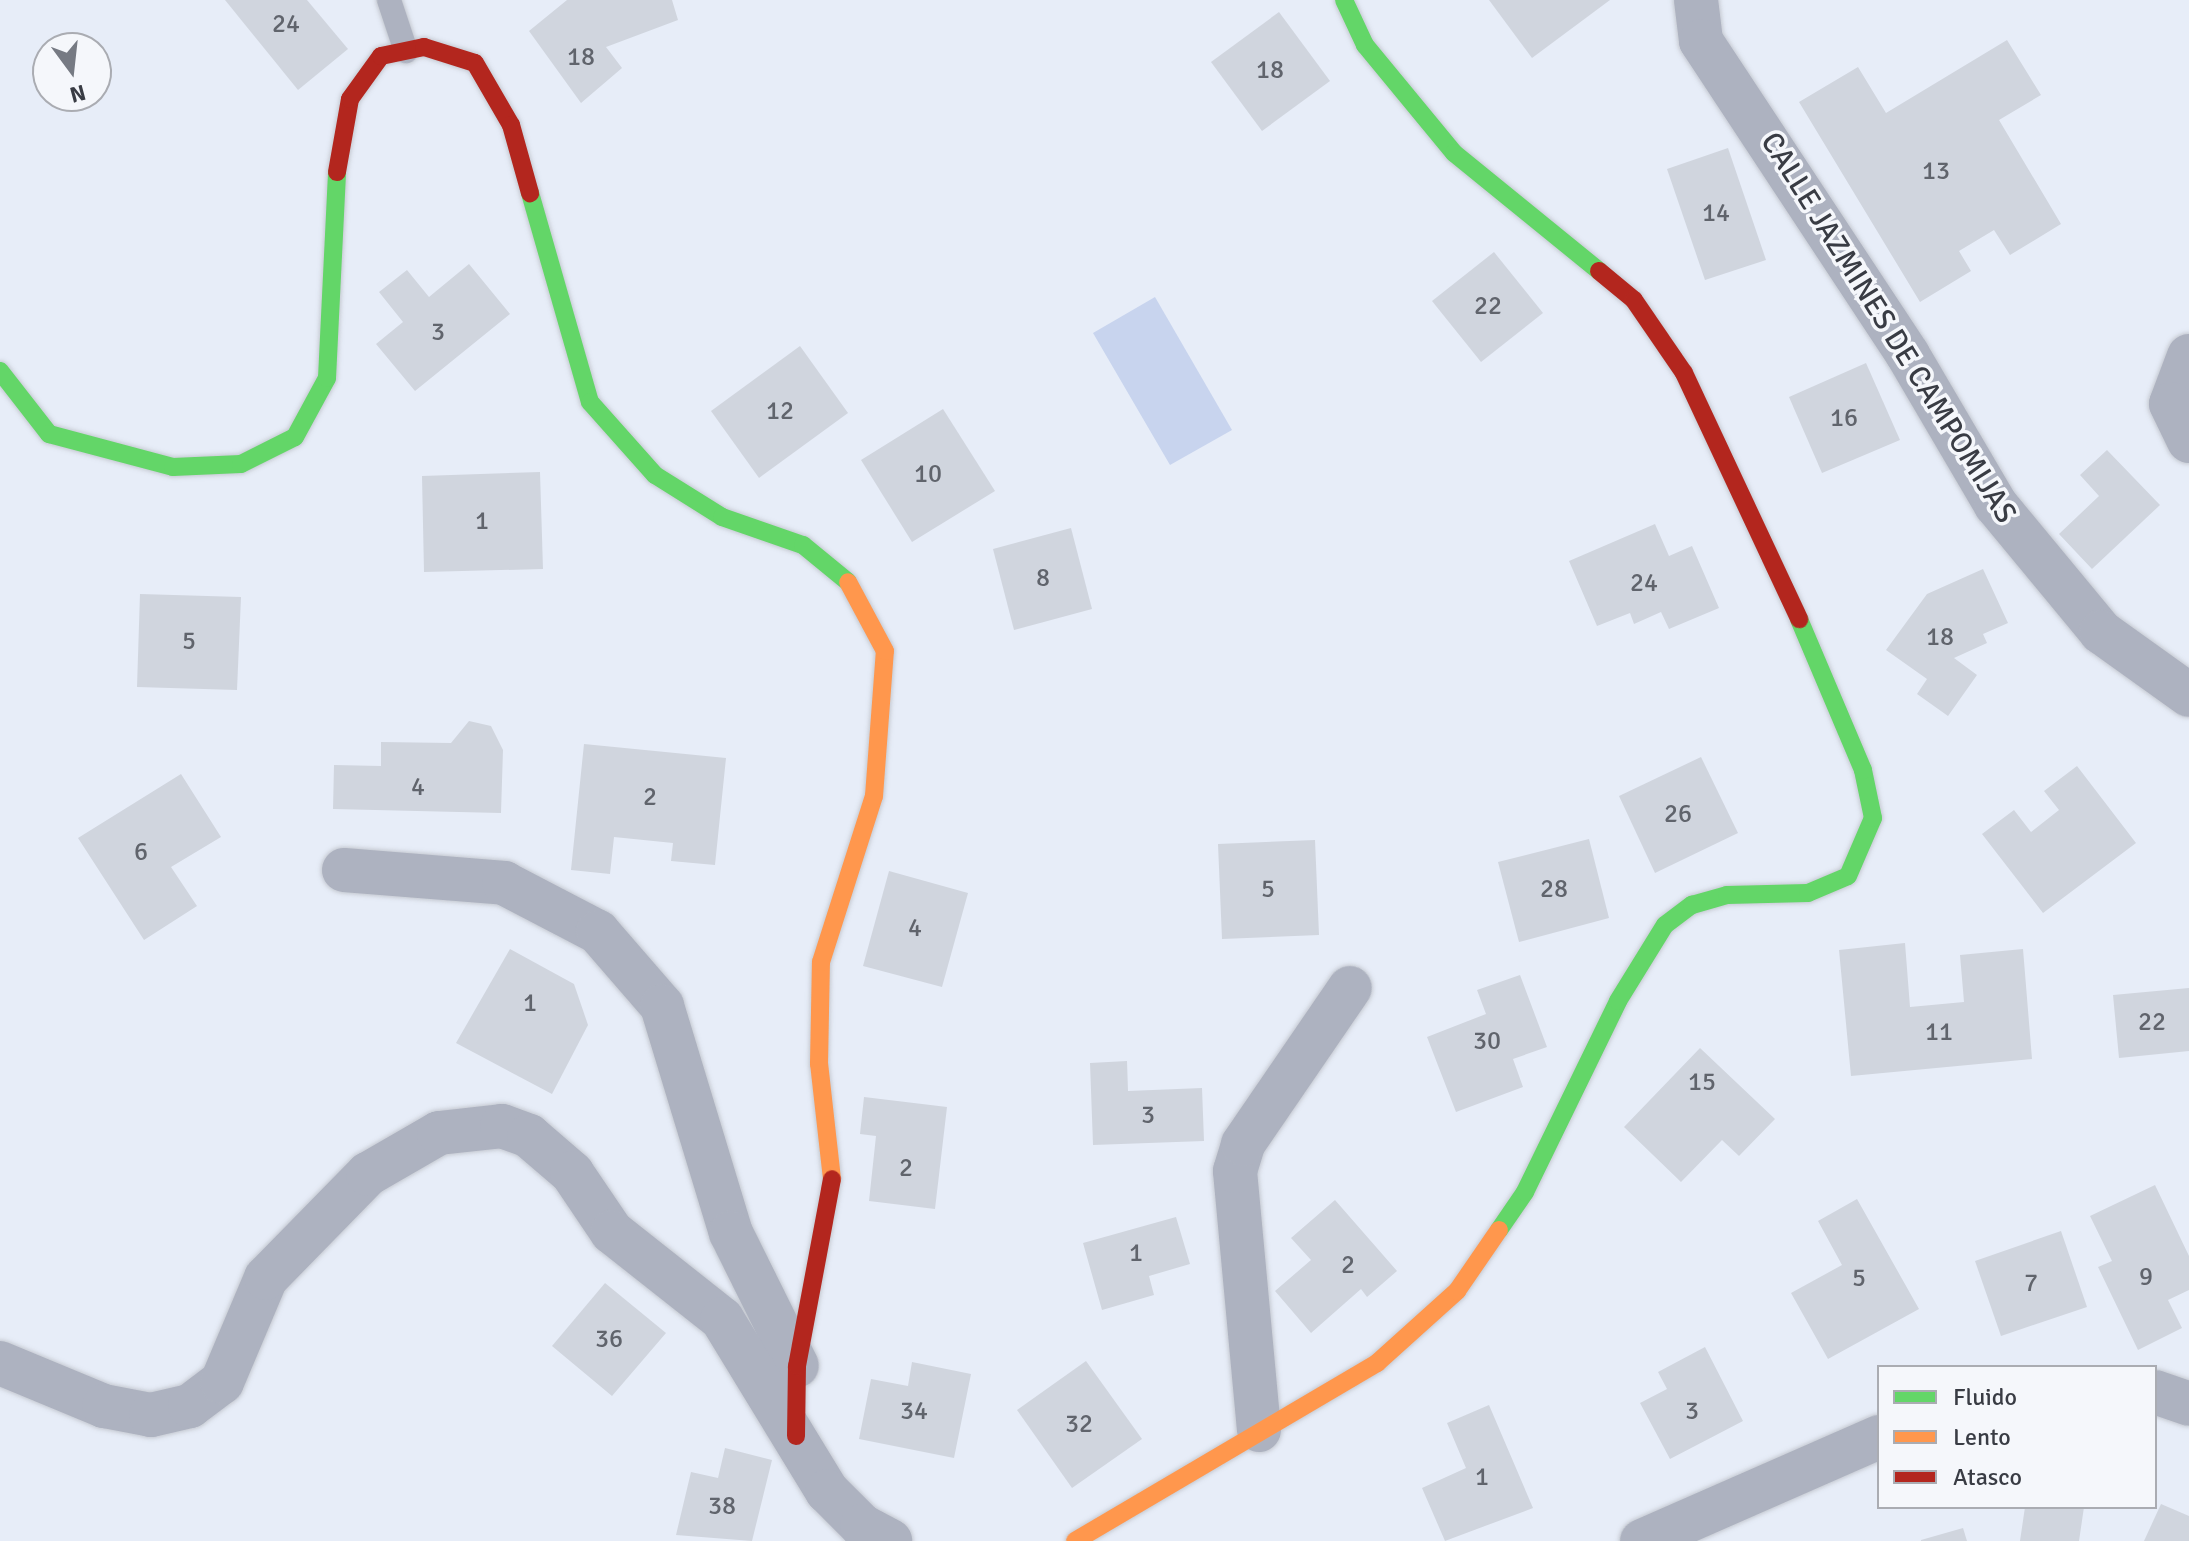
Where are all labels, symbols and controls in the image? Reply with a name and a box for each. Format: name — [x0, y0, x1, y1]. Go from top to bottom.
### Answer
house number: 24 — [272, 9, 300, 41]
north arrow — [32, 32, 112, 112]
house number: 18 — [567, 42, 595, 74]
house number: 18 — [1256, 55, 1284, 87]
text: N — [67, 79, 89, 109]
street label: CALLE JAZMINES DE CAMPOMIJAS — [1752, 126, 2024, 530]
house number: 13 — [1922, 156, 1950, 188]
house number: 14 — [1702, 198, 1730, 230]
house number: 22 — [1474, 291, 1502, 323]
house number: 3 — [431, 317, 445, 349]
house number: 12 — [766, 396, 794, 428]
house number: 16 — [1830, 403, 1858, 435]
house number: 10 — [914, 459, 942, 491]
house number: 1 — [475, 506, 489, 538]
house number: 8 — [1036, 563, 1050, 595]
house number: 24 — [1630, 568, 1658, 600]
house number: 18 — [1926, 622, 1954, 654]
house number: 5 — [182, 626, 196, 658]
house number: 4 — [411, 772, 425, 804]
house number: 2 — [643, 782, 657, 814]
house number: 26 — [1664, 799, 1692, 831]
house number: 6 — [134, 837, 148, 869]
house number: 5 — [1261, 874, 1275, 906]
house number: 28 — [1540, 874, 1568, 906]
house number: 4 — [908, 913, 922, 945]
house number: 1 — [523, 988, 537, 1020]
house number: 22 — [2138, 1007, 2166, 1039]
house number: 11 — [1925, 1017, 1953, 1049]
house number: 30 — [1473, 1026, 1501, 1058]
house number: 15 — [1688, 1067, 1716, 1099]
house number: 3 — [1141, 1100, 1155, 1132]
house number: 2 — [899, 1153, 913, 1185]
house number: 1 — [1129, 1238, 1143, 1270]
house number: 2 — [1341, 1250, 1355, 1282]
house number: 9 — [2139, 1262, 2153, 1294]
house number: 5 — [1852, 1263, 1866, 1295]
house number: 7 — [2024, 1268, 2038, 1300]
house number: 36 — [595, 1324, 623, 1356]
legend — [1877, 1365, 2157, 1509]
text: Fluido — [1953, 1382, 2017, 1412]
house number: 34 — [900, 1396, 928, 1428]
house number: 3 — [1685, 1396, 1699, 1428]
house number: 32 — [1065, 1409, 1093, 1441]
text: Lento — [1953, 1422, 2011, 1452]
house number: 1 — [1475, 1462, 1489, 1494]
text: Atasco — [1953, 1462, 2022, 1492]
house number: 38 — [708, 1491, 736, 1523]

